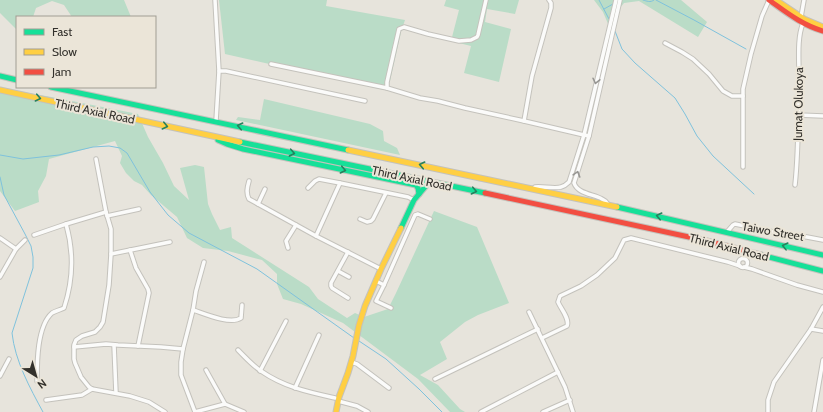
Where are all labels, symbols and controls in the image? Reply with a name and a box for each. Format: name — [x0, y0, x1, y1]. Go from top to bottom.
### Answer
legend — [16, 16, 156, 88]
text: Fast — [52, 24, 72, 39]
text: Slow — [52, 44, 77, 59]
text: Jam — [51, 64, 71, 79]
street label: Jumat Olukoya — [790, 67, 806, 142]
one-way arrow — [593, 77, 601, 84]
one-way arrow — [35, 94, 41, 102]
street label: Third Axial Road — [54, 95, 136, 127]
one-way arrow — [162, 122, 168, 130]
one-way arrow — [237, 123, 243, 131]
one-way arrow — [289, 148, 295, 157]
one-way arrow — [419, 161, 425, 169]
street label: Third Axial Road — [371, 162, 453, 194]
one-way arrow — [339, 165, 346, 173]
one-way arrow — [572, 171, 581, 178]
one-way arrow — [471, 186, 478, 194]
one-way arrow — [655, 213, 662, 221]
street label: Taiwo Street — [741, 218, 805, 244]
street label: Third Axial Road — [688, 230, 770, 264]
one-way arrow — [782, 242, 789, 251]
north arrow — [16, 356, 56, 396]
text: N — [35, 376, 49, 392]

